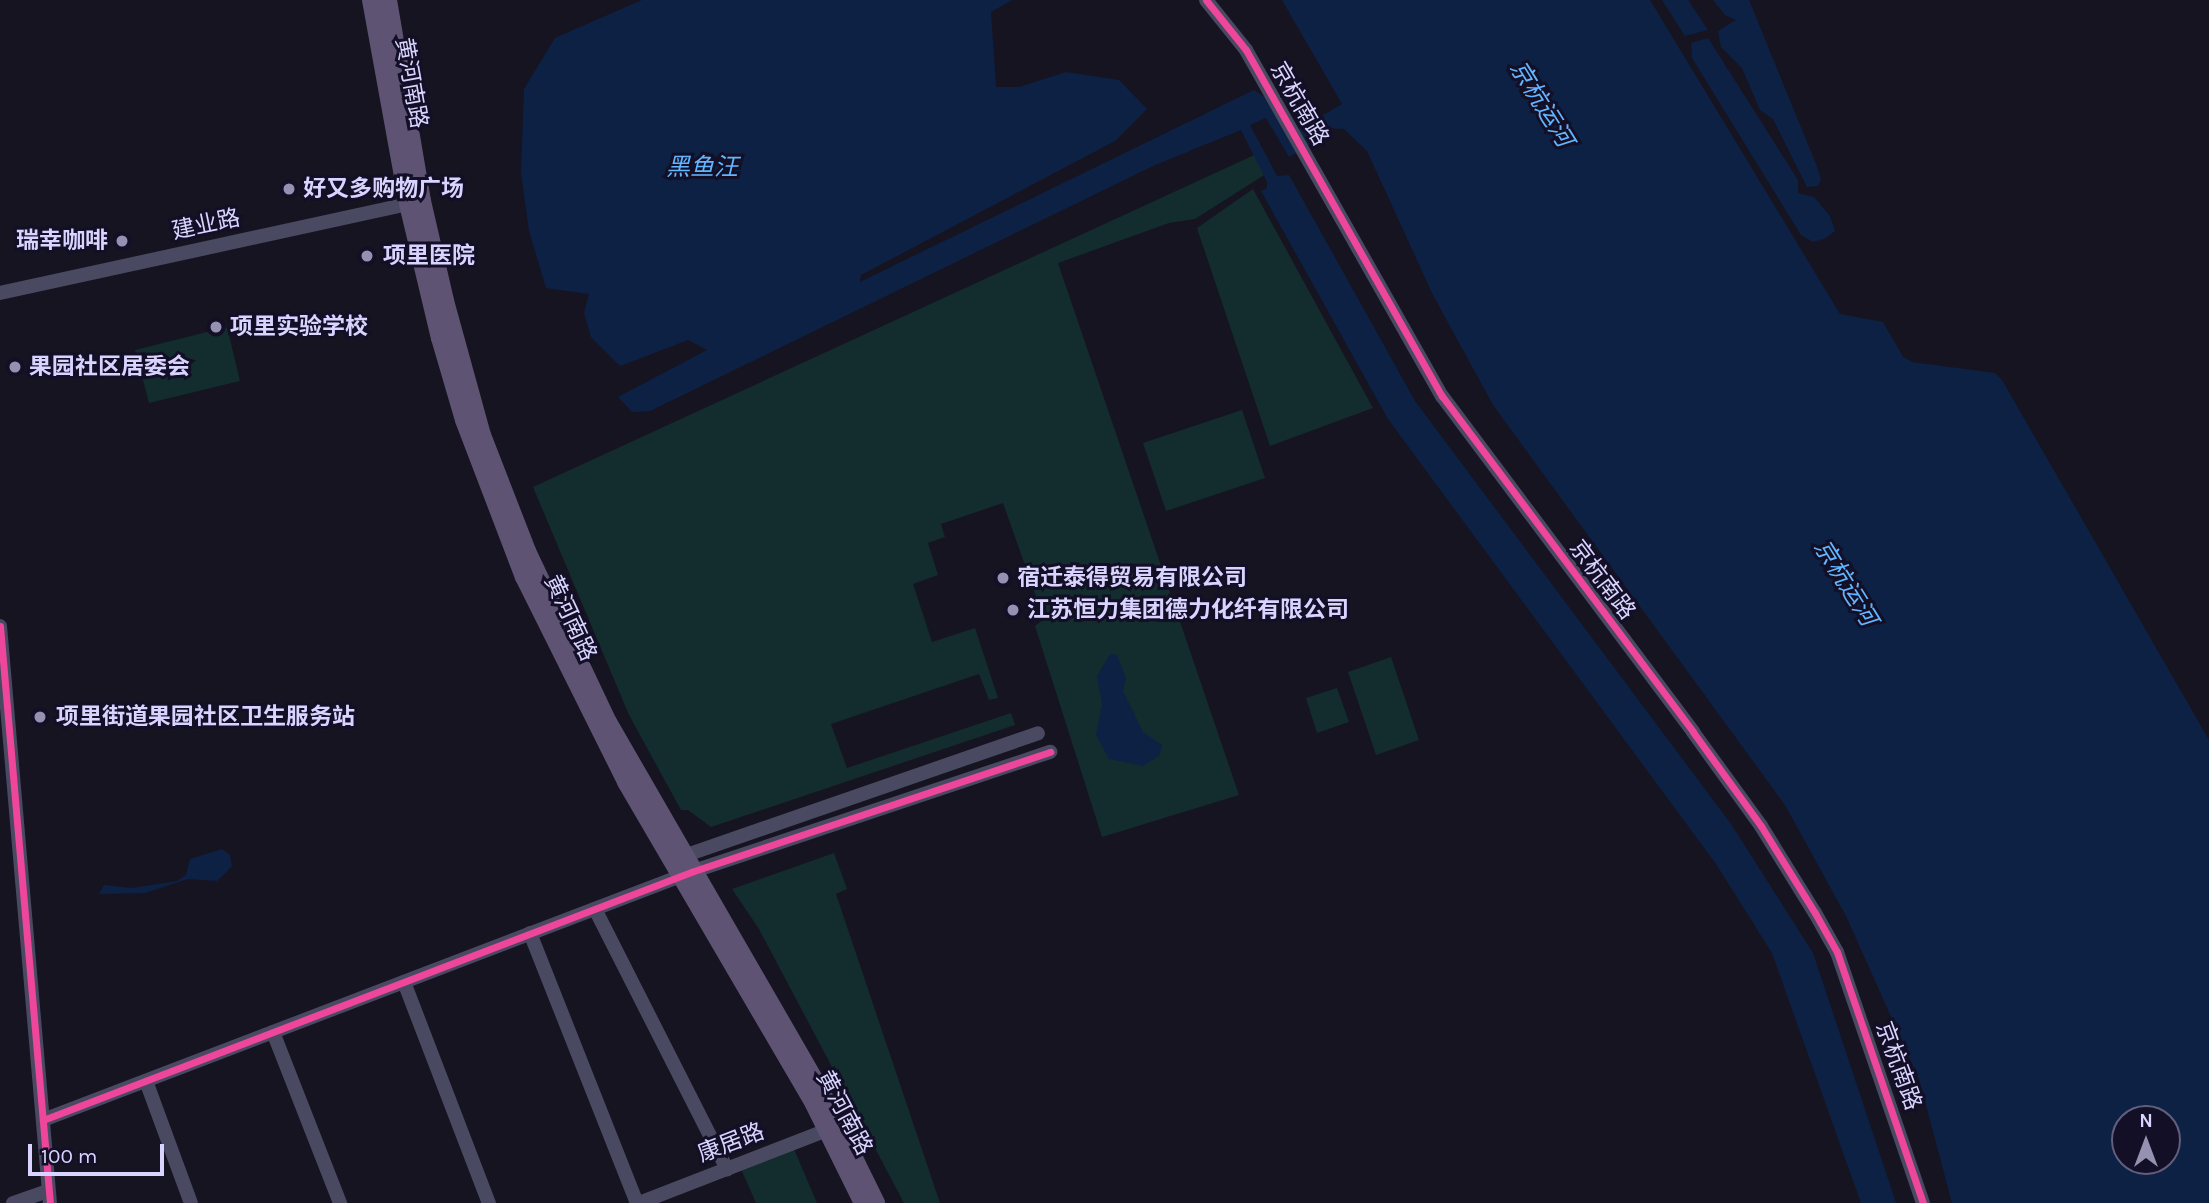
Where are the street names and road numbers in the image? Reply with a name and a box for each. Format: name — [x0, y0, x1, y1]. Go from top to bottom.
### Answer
street label: 黄河南路 — [389, 35, 433, 131]
street label: 京杭南路 — [1264, 57, 1334, 151]
street label: 建业路 — [169, 204, 243, 246]
street label: 京杭南路 — [1563, 535, 1641, 625]
street label: 黄河南路 — [538, 570, 602, 666]
street label: 京杭南路 — [1869, 1018, 1927, 1114]
street label: 黄河南路 — [810, 1066, 878, 1160]
street label: 康居路 — [694, 1118, 768, 1168]

